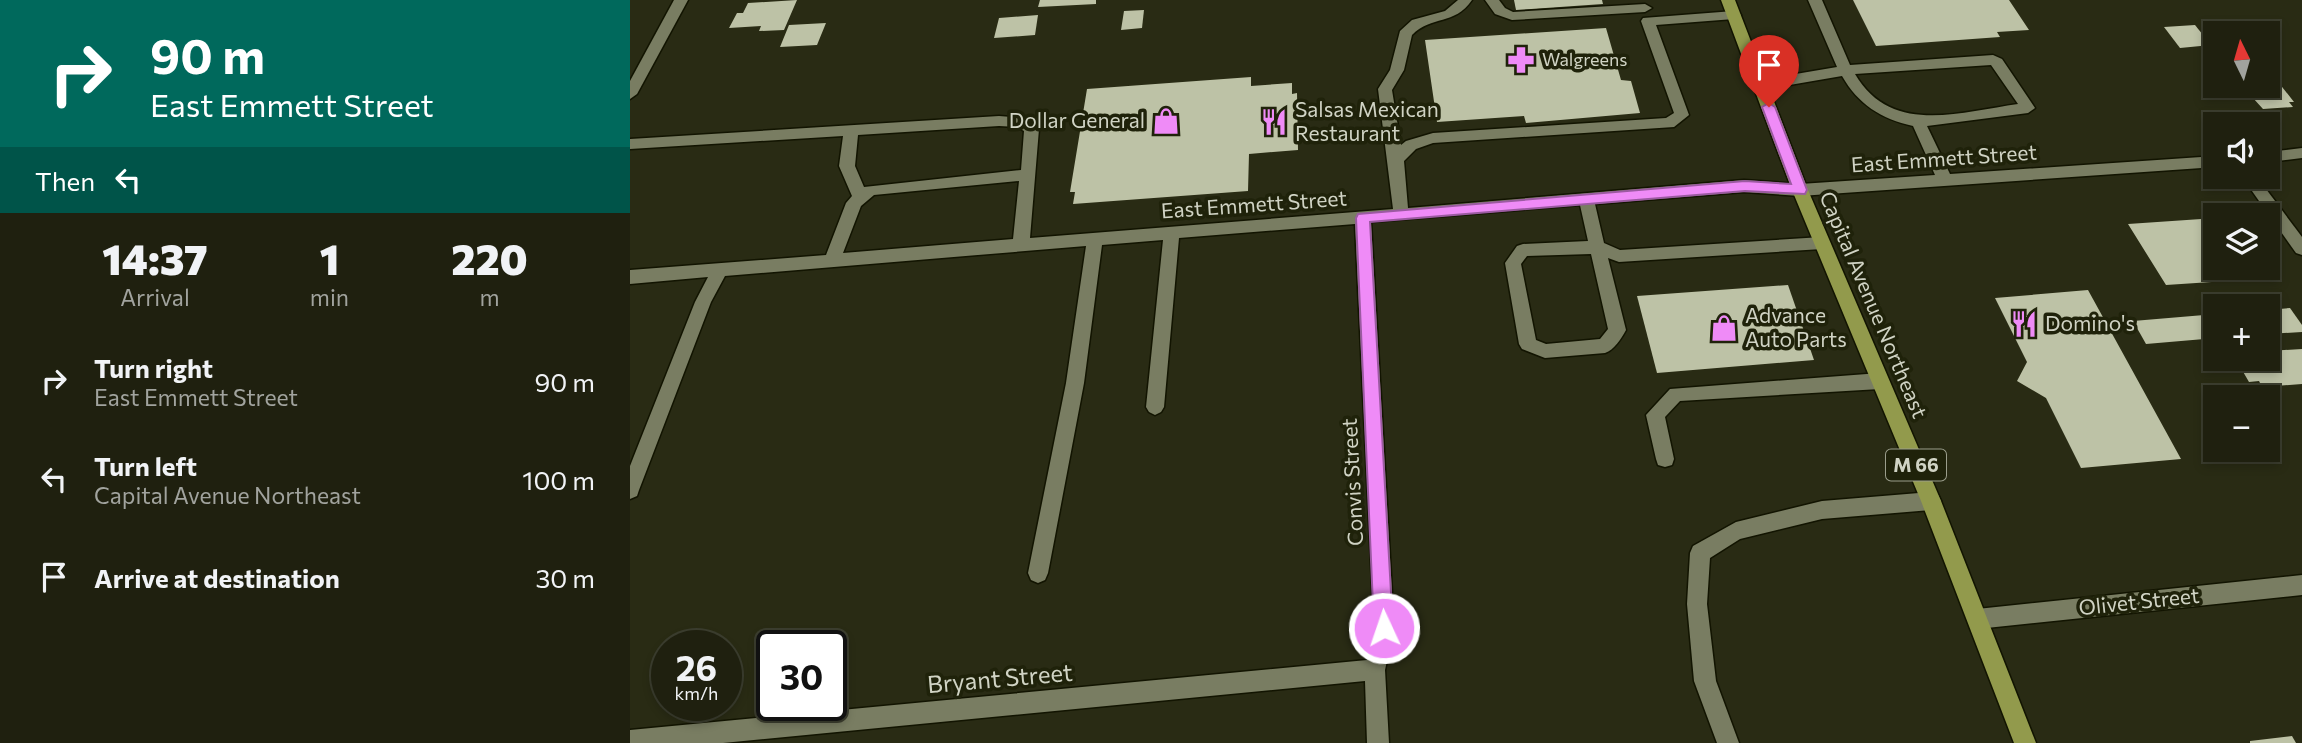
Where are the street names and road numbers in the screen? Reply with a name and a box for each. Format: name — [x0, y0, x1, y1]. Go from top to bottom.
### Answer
street label: East Emmett Street — [1850, 139, 2038, 176]
street label: East Emmett Street — [1160, 185, 1348, 222]
street label: Capital Avenue Northeast — [1815, 187, 1934, 421]
street label: Convis Street — [1336, 418, 1367, 547]
road number: M 66 — [1886, 450, 1946, 480]
street label: Olivet Street — [2077, 582, 2200, 619]
street label: Bryant Street — [926, 657, 1074, 698]

